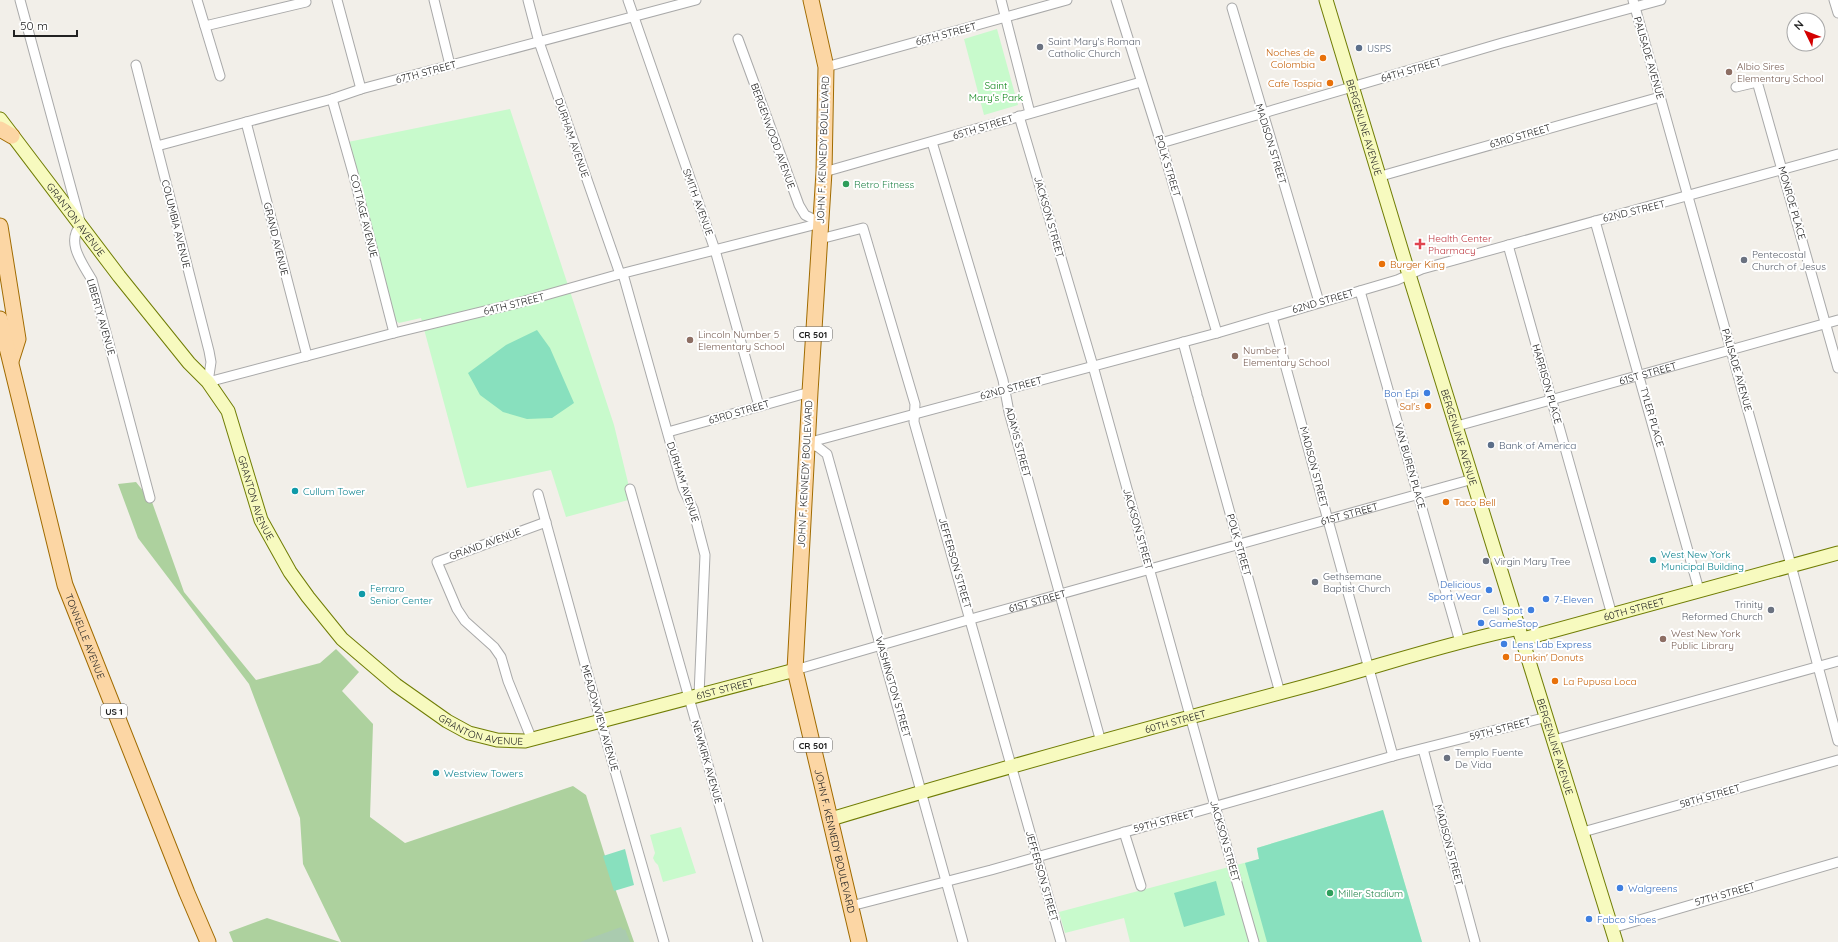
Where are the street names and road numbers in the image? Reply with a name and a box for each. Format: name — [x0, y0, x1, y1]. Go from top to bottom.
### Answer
street label: PALISADE AVENUE — [1631, 15, 1667, 101]
street label: 66TH STREET — [914, 20, 978, 48]
street label: 64TH STREET — [1379, 55, 1443, 85]
street label: 67TH STREET — [394, 58, 458, 86]
street label: JOHN F. KENNEDY BOULEVARD — [814, 76, 832, 224]
street label: BERGENLINE AVENUE — [1344, 77, 1385, 178]
street label: BERGENWOOD AVENUE — [748, 81, 798, 191]
street label: DURHAM AVENUE — [552, 96, 592, 180]
street label: MADISON STREET — [1253, 102, 1289, 186]
street label: 65TH STREET — [951, 112, 1015, 142]
street label: 63RD STREET — [1488, 121, 1552, 151]
street label: POLK STREET — [1152, 133, 1184, 199]
street label: MONROE PLACE — [1775, 165, 1809, 242]
street label: SMITH AVENUE — [680, 167, 716, 238]
street label: COTTAGE AVENUE — [347, 173, 381, 259]
street label: JACKSON STREET — [1031, 175, 1067, 259]
street label: COLUMBIA AVENUE — [159, 178, 193, 270]
street label: GRANTON AVENUE — [44, 180, 108, 259]
street label: 62ND STREET — [1601, 197, 1667, 225]
street label: GRAND AVENUE — [261, 201, 291, 277]
street label: LIBERTY AVENUE — [84, 277, 118, 357]
street label: 62ND STREET — [1291, 286, 1355, 316]
street label: 64TH STREET — [482, 290, 546, 318]
road number: CR 501 — [794, 327, 832, 341]
street label: PALISADE AVENUE — [1719, 327, 1755, 413]
street label: HARRISON PLACE — [1529, 342, 1565, 426]
street label: 61ST STREET — [1617, 359, 1678, 387]
street label: 62ND STREET — [978, 373, 1044, 403]
street label: TYLER PLACE — [1637, 385, 1667, 449]
street label: BERGENLINE AVENUE — [1438, 387, 1481, 487]
street label: 63RD STREET — [707, 397, 771, 427]
street label: JOHN F. KENNEDY BOULEVARD — [795, 400, 815, 548]
street label: ADAMS STREET — [1002, 405, 1034, 479]
street label: VAN BUREN PLACE — [1392, 422, 1429, 511]
street label: MADISON STREET — [1297, 425, 1331, 509]
street label: DURHAM AVENUE — [664, 440, 702, 524]
street label: GRANTON AVENUE — [235, 454, 277, 543]
street label: JACKSON STREET — [1120, 487, 1156, 571]
street label: 61ST STREET — [1319, 499, 1380, 528]
street label: POLK STREET — [1224, 512, 1254, 578]
street label: JEFFERSON STREET — [936, 516, 974, 610]
street label: GRAND AVENUE — [447, 525, 523, 563]
street label: 61ST STREET — [1007, 586, 1068, 615]
street label: TONNELLE AVENUE — [63, 592, 108, 681]
street label: 60TH STREET — [1602, 594, 1666, 623]
street label: WASHINGTON STREET — [872, 635, 914, 739]
street label: MEADOWVIEW AVENUE — [579, 663, 622, 773]
street label: 61ST STREET — [695, 675, 755, 702]
street label: BERGENLINE AVENUE — [1534, 697, 1577, 797]
road number: US 1 — [101, 704, 127, 718]
street label: 60TH STREET — [1143, 707, 1207, 736]
street label: GRANTON AVENUE — [436, 711, 524, 747]
street label: 59TH STREET — [1468, 715, 1532, 743]
street label: NEWKIRK AVENUE — [689, 719, 725, 805]
road number: CR 501 — [794, 738, 832, 752]
street label: JOHN F. KENNEDY BOULEVARD — [812, 767, 858, 914]
street label: 58TH STREET — [1678, 781, 1742, 811]
street label: JACKSON STREET — [1207, 799, 1243, 883]
street label: MADISON STREET — [1432, 803, 1466, 887]
street label: 59TH STREET — [1132, 807, 1196, 835]
street label: JEFFERSON STREET — [1023, 829, 1061, 923]
street label: 57TH STREET — [1693, 879, 1757, 909]

